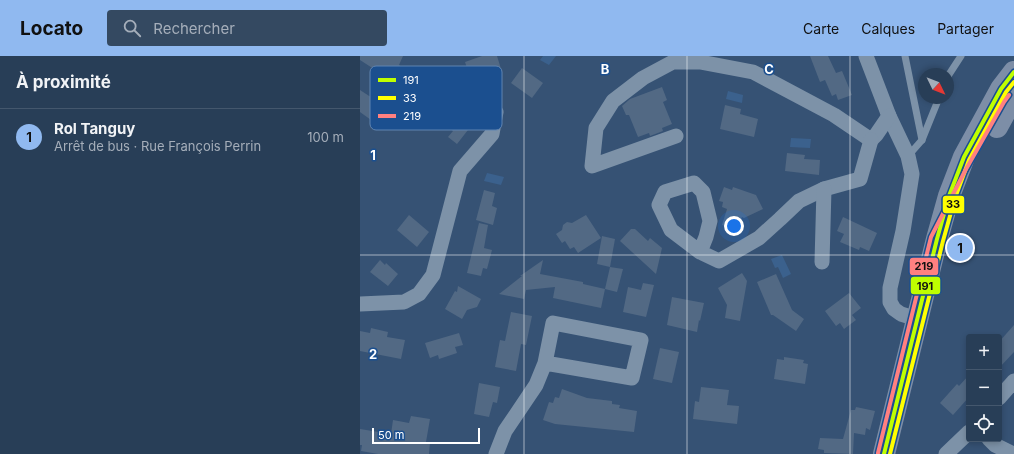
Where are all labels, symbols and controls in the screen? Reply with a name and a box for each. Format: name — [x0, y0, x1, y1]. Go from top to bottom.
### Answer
search box — [107, 10, 387, 46]
text: Locato — [20, 17, 83, 40]
icon: search — [121, 17, 143, 39]
text: Rechercher — [153, 19, 235, 38]
text: Carte — [803, 20, 839, 37]
text: Calques — [861, 20, 915, 37]
text: Partager — [937, 20, 994, 37]
text: B — [601, 61, 610, 77]
text: C — [764, 61, 774, 77]
legend — [370, 66, 502, 130]
north arrow — [918, 68, 954, 104]
text: À proximité — [16, 72, 111, 92]
text: 191 — [403, 73, 419, 87]
text: 33 — [403, 91, 417, 105]
text: 219 — [403, 109, 421, 123]
text: Rol Tanguy — [54, 119, 135, 138]
text: 1 — [26, 129, 32, 145]
text: 100 m — [307, 129, 344, 145]
text: Arrêt de bus · Rue François Perrin — [54, 138, 261, 154]
text: 1 — [370, 147, 376, 163]
line badge: 33 — [942, 195, 965, 214]
text: 33 — [946, 197, 960, 211]
your location — [724, 216, 744, 236]
pin: 1 — [947, 233, 973, 263]
line badge: 219 — [909, 257, 939, 276]
text: 219 — [915, 259, 933, 273]
line badge: 191 — [910, 276, 941, 295]
text: 191 — [917, 279, 934, 293]
map controls — [966, 334, 1002, 442]
button: + — [966, 334, 1002, 370]
text: 2 — [369, 346, 377, 362]
button: − — [966, 370, 1002, 406]
button: locate — [966, 406, 1002, 442]
scale bar — [372, 426, 480, 445]
text: 50 m — [378, 428, 404, 442]

